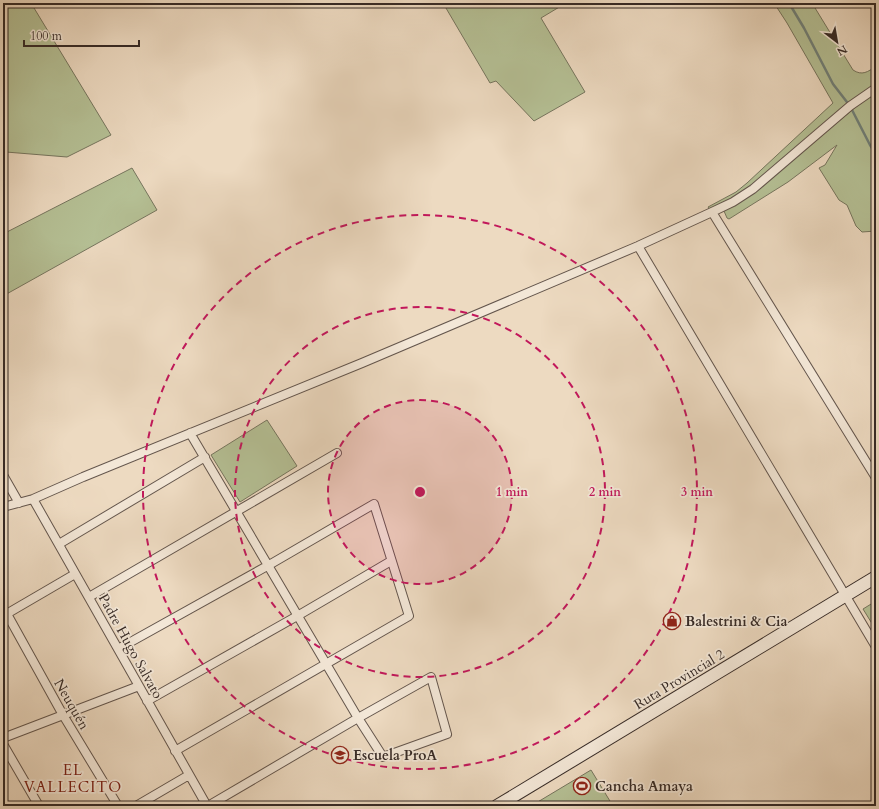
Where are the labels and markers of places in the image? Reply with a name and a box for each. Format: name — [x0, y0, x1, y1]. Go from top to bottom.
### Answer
centre of rings — [413, 485, 427, 499]
shop icon: Balestrini & Cia — [662, 611, 682, 631]
place label: Balestrini & Cia — [685, 612, 787, 631]
school or university icon: Escuela ProA — [330, 745, 350, 765]
place label: Escuela ProA — [353, 746, 437, 765]
sports icon: Cancha Amaya — [572, 776, 592, 796]
place label: Cancha Amaya — [595, 777, 693, 796]

